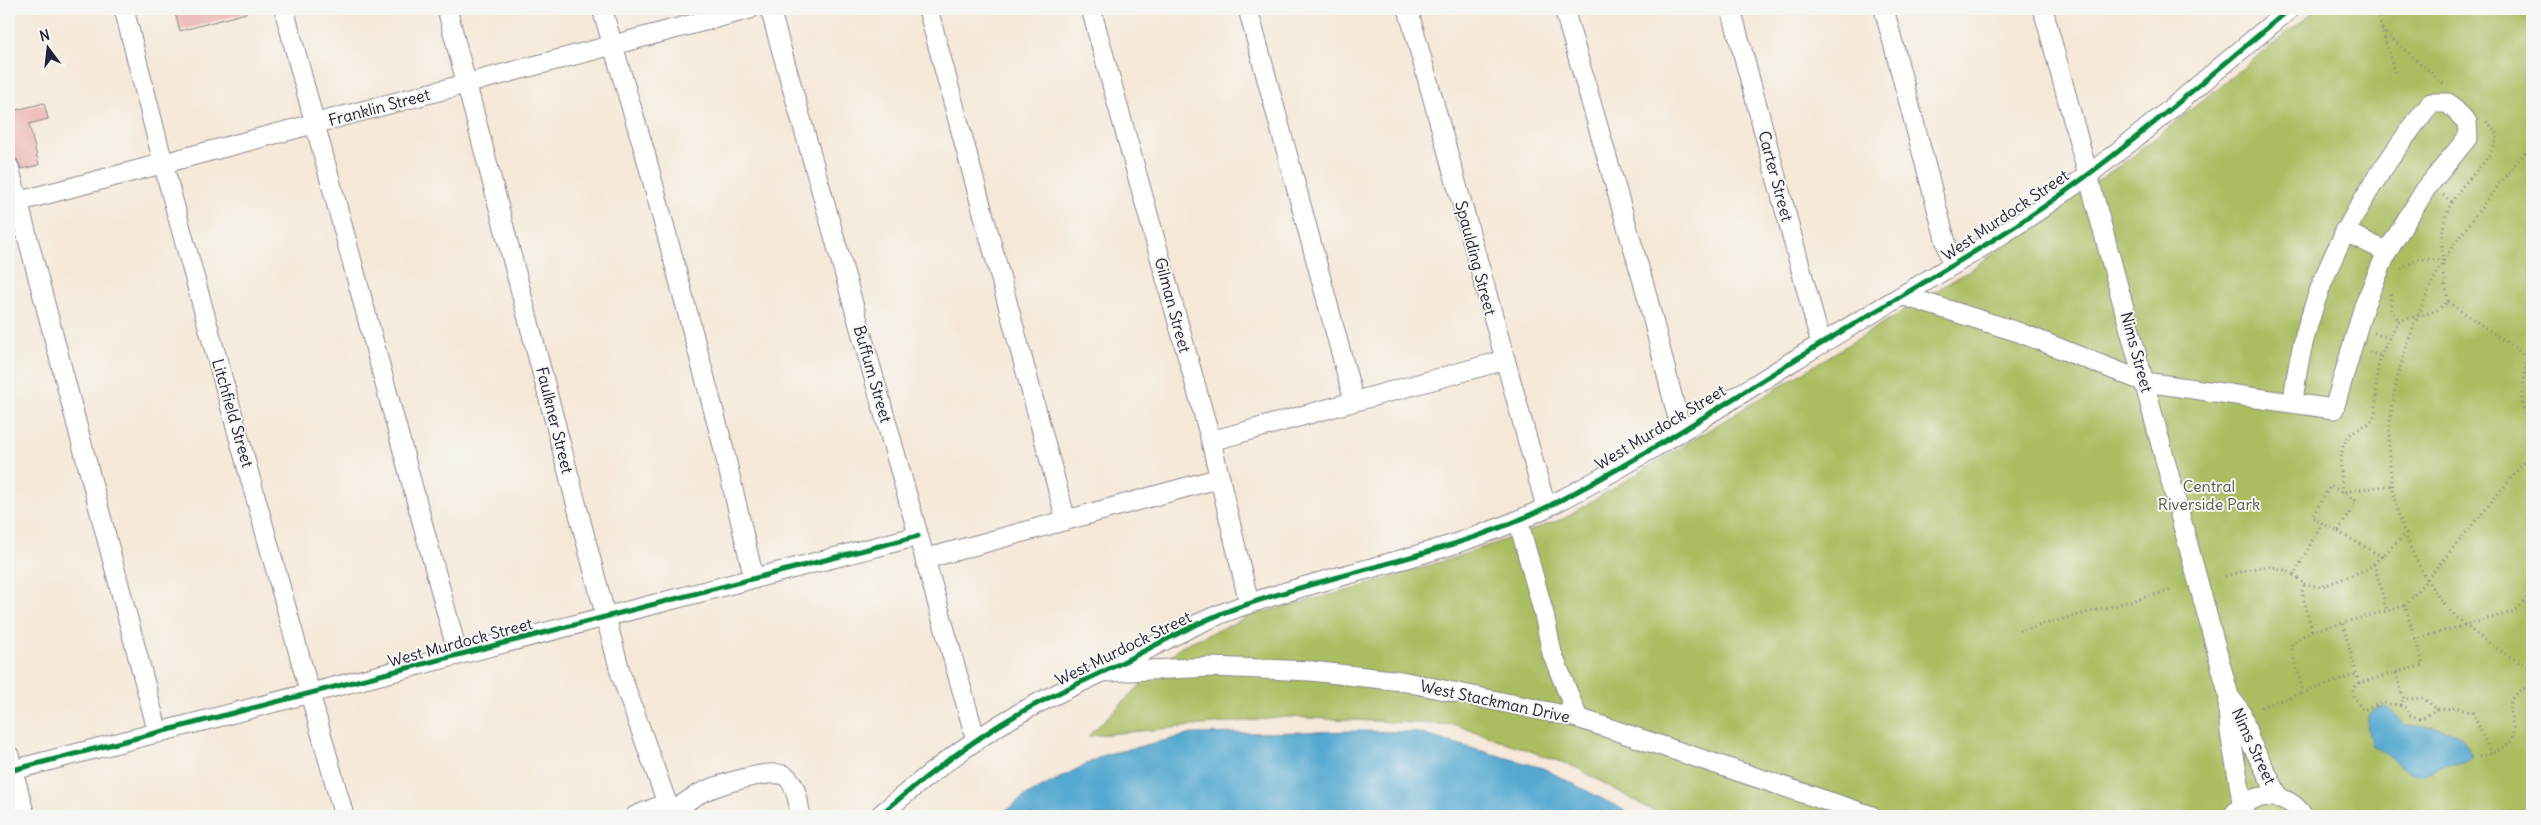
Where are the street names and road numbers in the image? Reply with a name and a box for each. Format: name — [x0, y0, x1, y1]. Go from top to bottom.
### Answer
street label: Franklin Street — [326, 84, 433, 130]
street label: Carter Street — [1754, 129, 1798, 224]
street label: West Murdock Street — [1938, 165, 2073, 265]
street label: Spaulding Street — [1451, 199, 1501, 318]
street label: Gilman Street — [1151, 255, 1195, 355]
street label: Nims Street — [2117, 310, 2157, 395]
street label: Buffum Street — [850, 323, 897, 425]
street label: Litchfield Street — [208, 356, 258, 470]
street label: Faulkner Street — [532, 365, 578, 476]
street label: West Murdock Street — [1591, 380, 1729, 474]
street label: West Murdock Street — [1052, 606, 1195, 690]
street label: West Murdock Street — [386, 613, 535, 671]
street label: West Stackman Drive — [1418, 675, 1572, 727]
street label: Nims Street — [2228, 704, 2281, 788]

